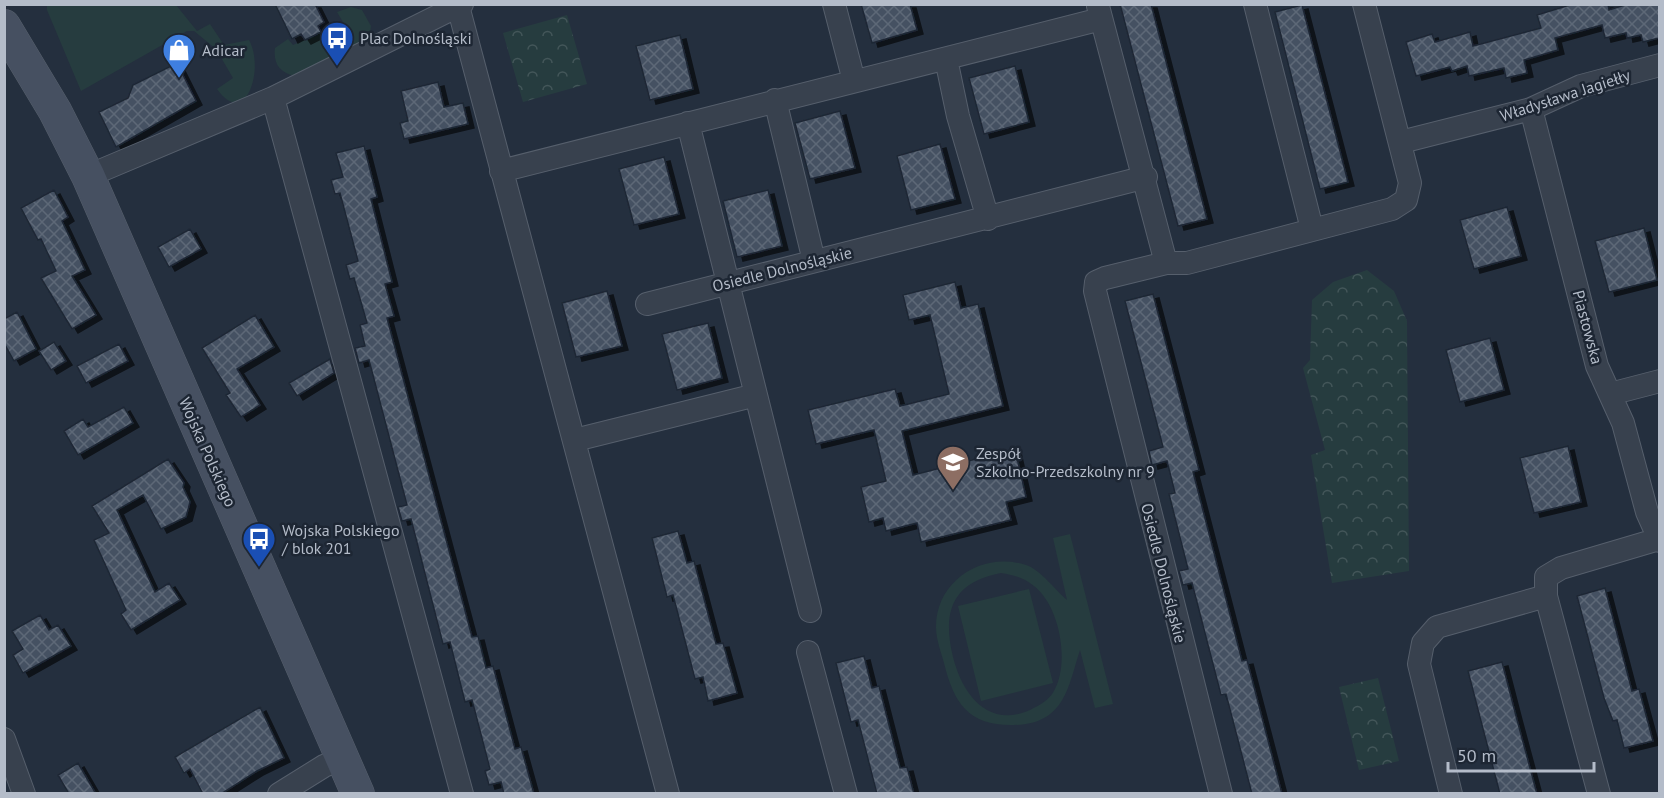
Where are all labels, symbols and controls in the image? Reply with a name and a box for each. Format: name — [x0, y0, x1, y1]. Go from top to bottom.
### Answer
bus stop icon: Plac Dolnośląski — [319, 20, 355, 67]
place label: Plac Dolnośląski — [360, 28, 472, 48]
shop icon: Adicar — [161, 32, 197, 79]
place label: Adicar — [202, 40, 245, 60]
street label: Władysława Jagiełły — [1497, 64, 1633, 125]
street label: Osiedle Dolnośląskie — [710, 242, 854, 296]
street label: Piastowska — [1569, 288, 1607, 366]
street label: Wojska Polskiego — [175, 394, 241, 510]
place label: Zespół Szkolno-Przedszkolny nr 9 — [976, 443, 1155, 481]
school or university icon: Zespół Szkolno-Przedszkolny nr 9 — [935, 444, 971, 491]
street label: Osiedle Dolnośląskie — [1137, 501, 1191, 645]
place label: Wojska Polskiego / blok 201 — [281, 520, 399, 558]
bus stop icon: Wojska Polskiego / blok 201 — [241, 521, 277, 568]
scale bar — [1448, 735, 1594, 773]
text: 50 m — [1457, 744, 1496, 767]

